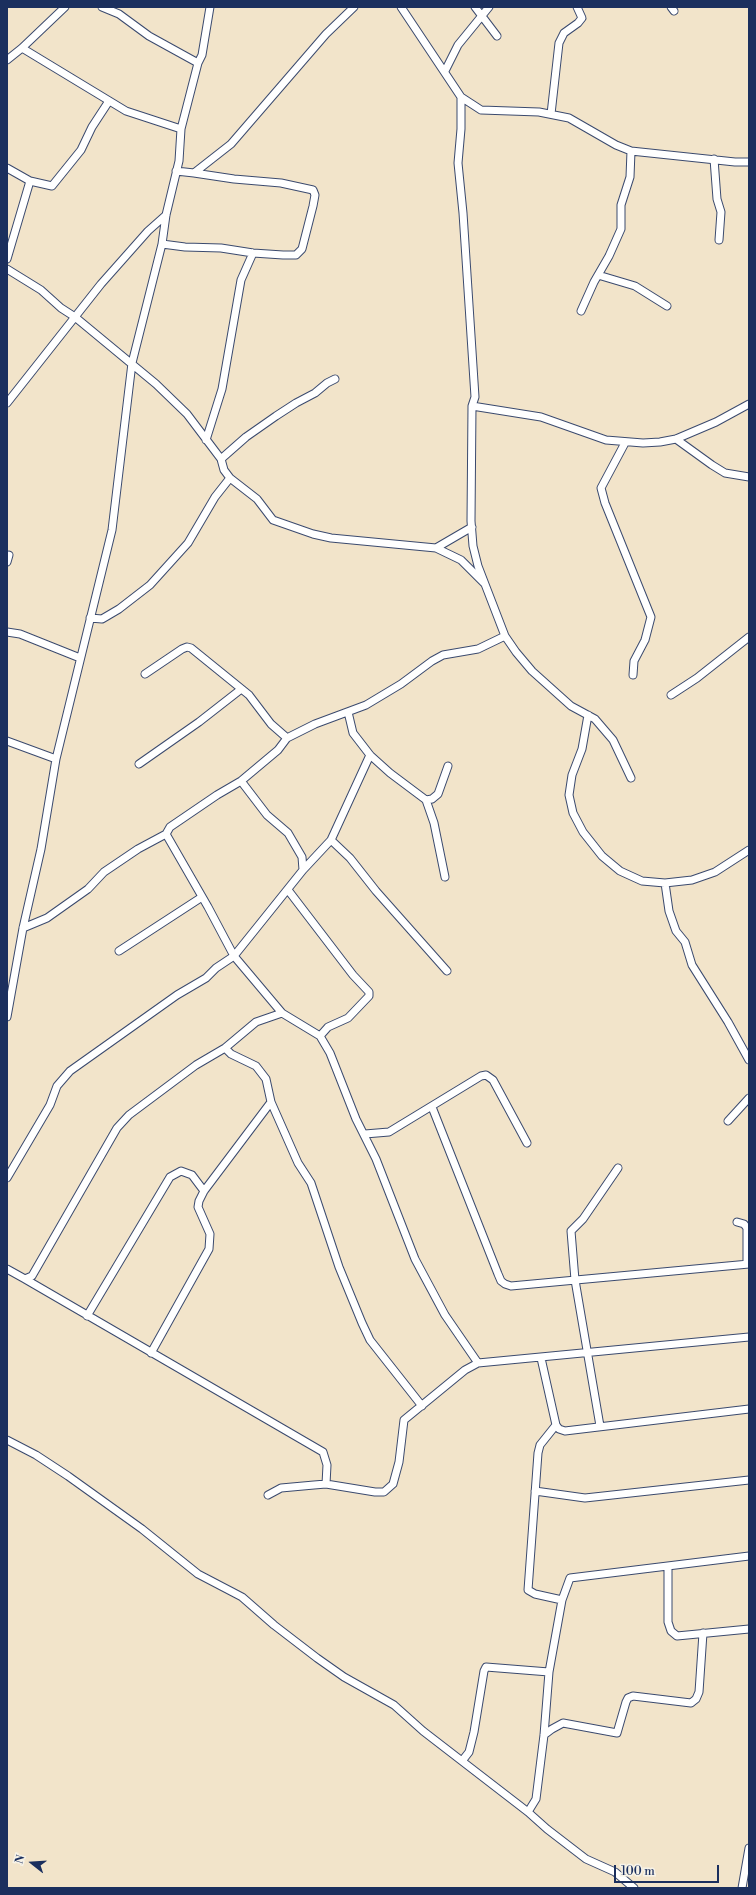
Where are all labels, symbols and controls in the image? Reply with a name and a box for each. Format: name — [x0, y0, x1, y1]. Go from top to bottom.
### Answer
north arrow — [12, 1843, 52, 1883]
text: N — [13, 1853, 28, 1866]
scale bar — [616, 1857, 721, 1883]
text: 100 m — [621, 1864, 655, 1879]

